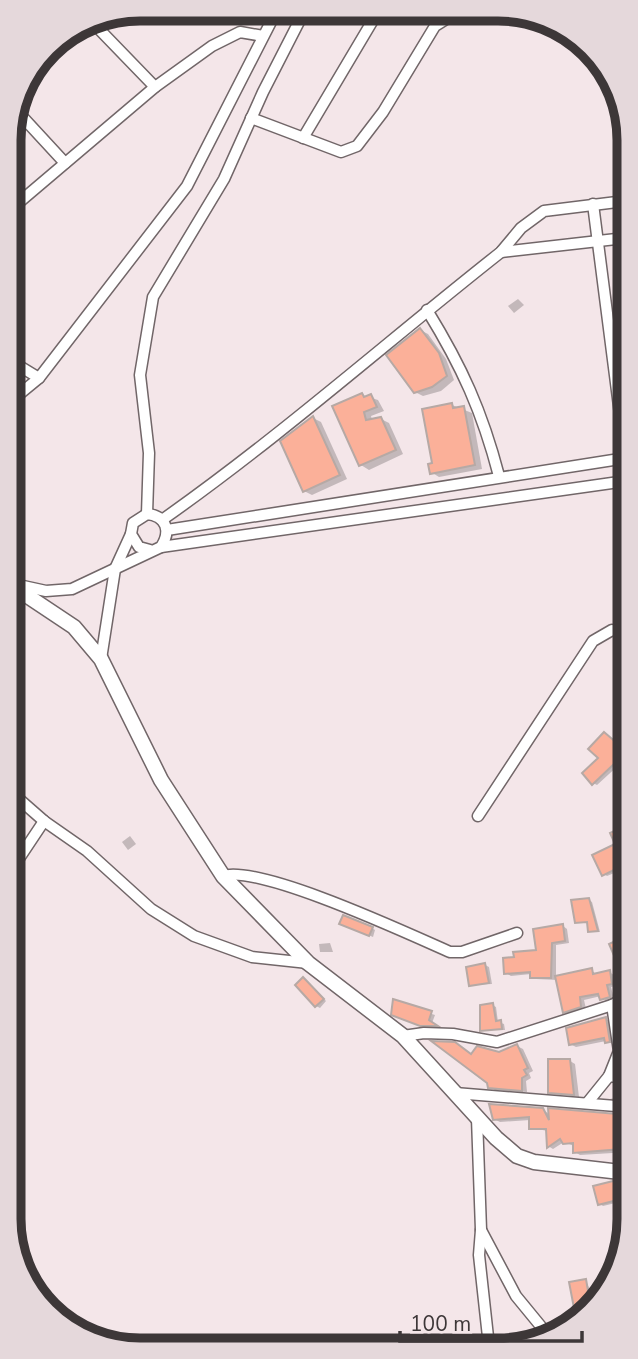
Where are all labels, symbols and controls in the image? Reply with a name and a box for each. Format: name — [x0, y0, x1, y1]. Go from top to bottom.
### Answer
scale bar — [400, 1300, 582, 1344]
text: 100 m — [410, 1310, 471, 1338]

